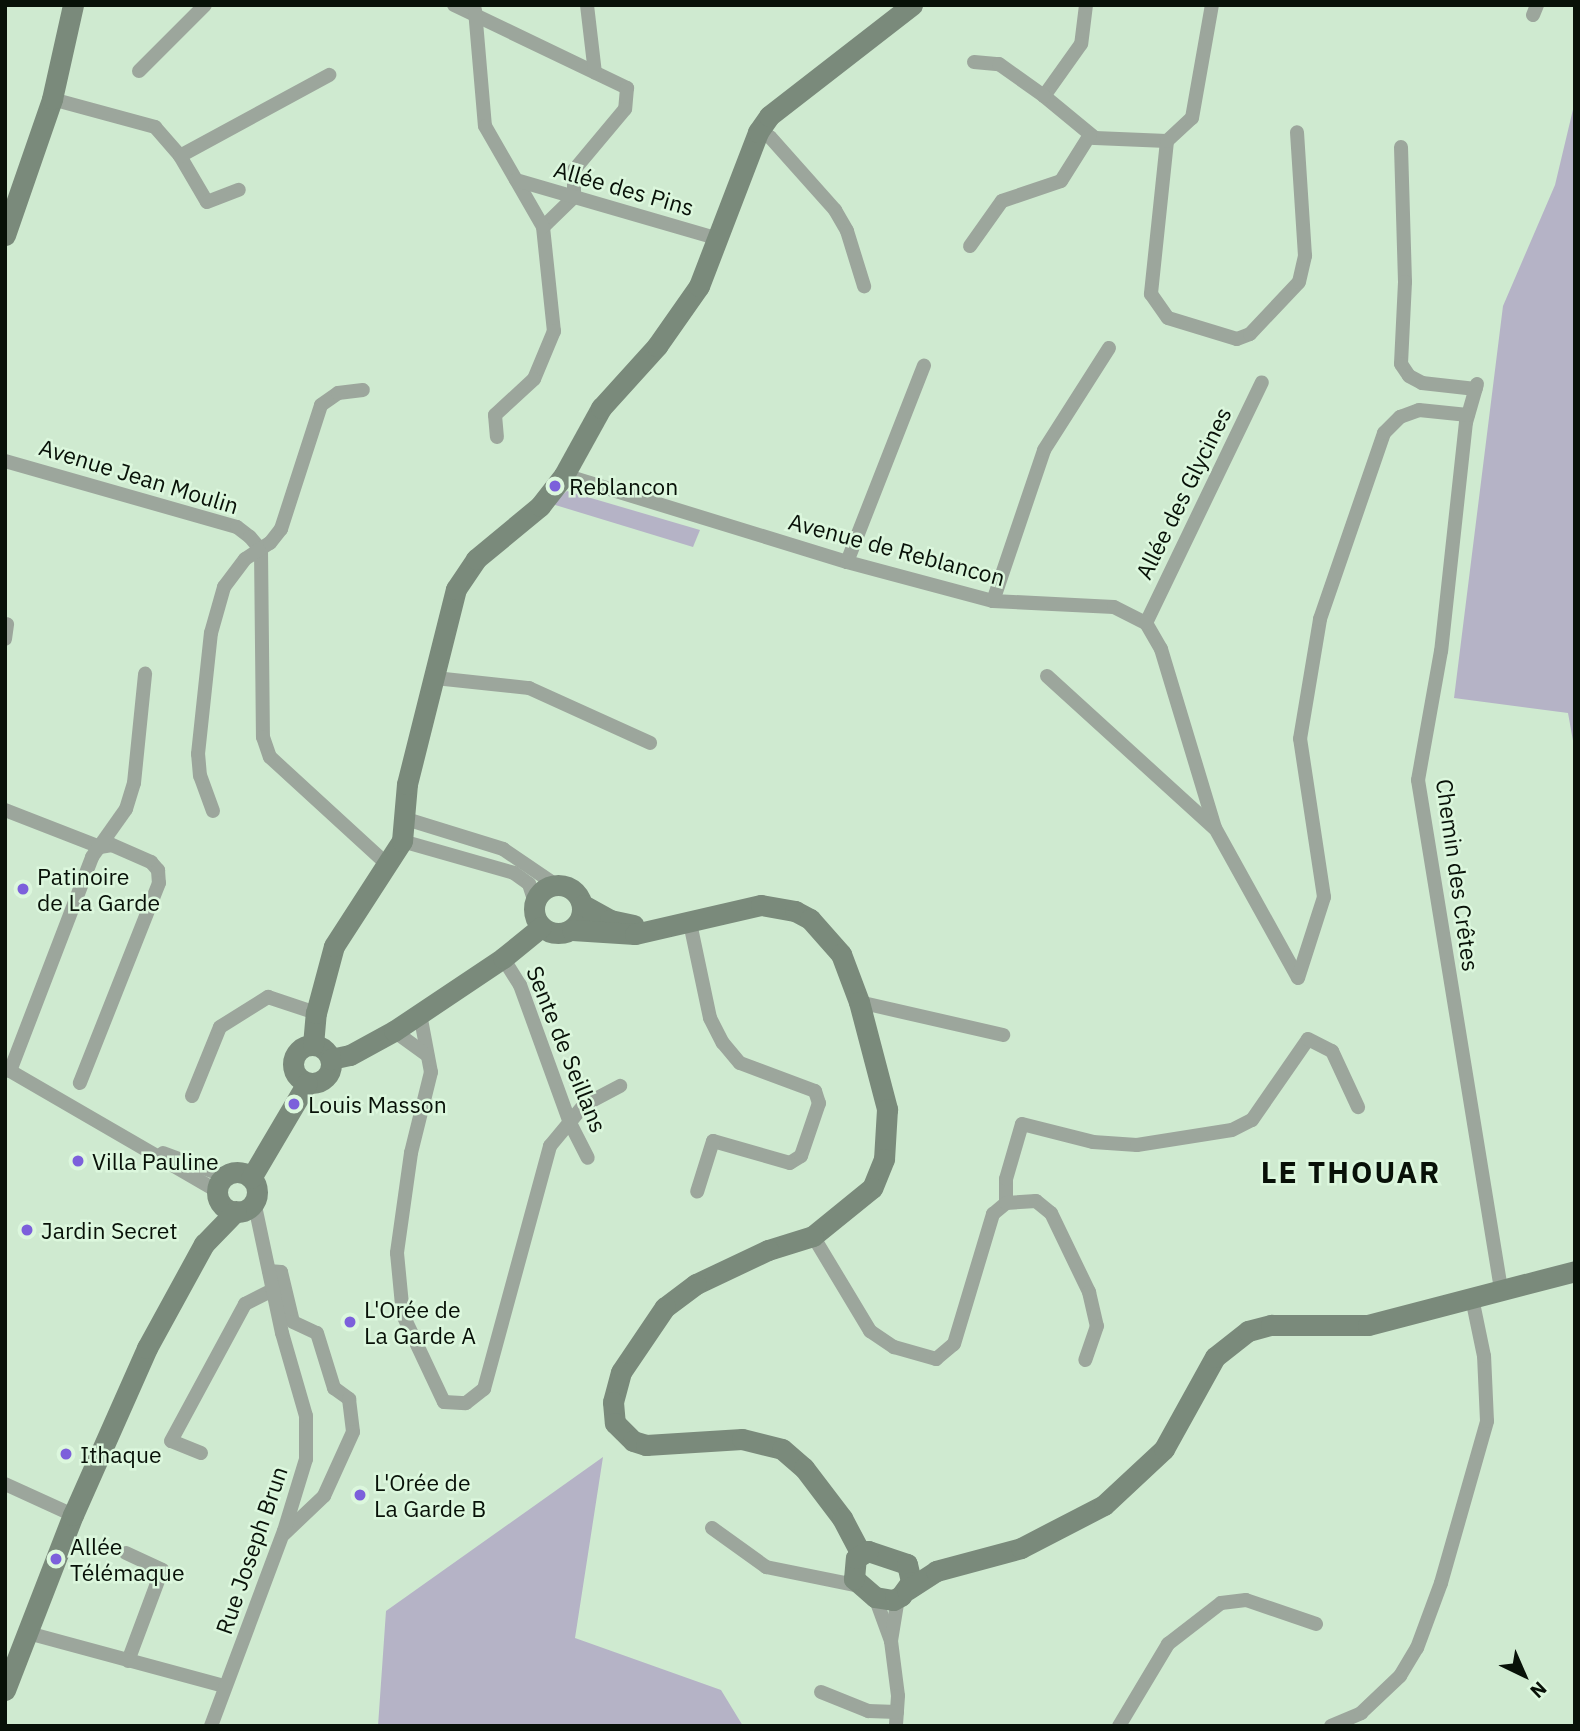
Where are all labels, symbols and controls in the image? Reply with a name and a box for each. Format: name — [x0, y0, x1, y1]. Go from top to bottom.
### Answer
street label: Allée des Pins — [551, 155, 697, 221]
street label: Allée des Glycines — [1129, 402, 1237, 584]
street label: Avenue Jean Moulin — [36, 433, 242, 519]
place label: Reblancon — [569, 472, 678, 500]
marker: Reblancon — [547, 478, 563, 494]
street label: Avenue de Reblancon — [786, 507, 1008, 591]
street label: Chemin des Crêtes — [1431, 777, 1485, 973]
place label: Patinoire de La Garde — [37, 862, 160, 916]
marker: Patinoire de La Garde — [15, 881, 31, 897]
street label: Sente de Seillans — [521, 962, 613, 1136]
place label: Louis Masson — [308, 1090, 447, 1118]
marker: Louis Masson — [286, 1096, 302, 1112]
place label: Villa Pauline — [92, 1147, 219, 1175]
marker: Villa Pauline — [70, 1153, 86, 1169]
district label: LE THOUAR — [1262, 1154, 1440, 1190]
place label: Jardin Secret — [41, 1216, 177, 1244]
marker: Jardin Secret — [19, 1222, 35, 1238]
place label: L'Orée de La Garde A — [364, 1295, 476, 1349]
marker: L'Orée de La Garde A — [342, 1314, 358, 1330]
place label: Ithaque — [80, 1440, 162, 1468]
marker: Ithaque — [58, 1446, 74, 1462]
street label: Rue Joseph Brun — [209, 1462, 293, 1638]
place label: L'Orée de La Garde B — [374, 1468, 486, 1522]
marker: L'Orée de La Garde B — [352, 1487, 368, 1503]
place label: Allée Télémaque — [70, 1532, 185, 1586]
marker: Allée Télémaque — [48, 1551, 64, 1567]
north arrow — [1489, 1640, 1559, 1710]
text: N — [1525, 1677, 1552, 1704]

